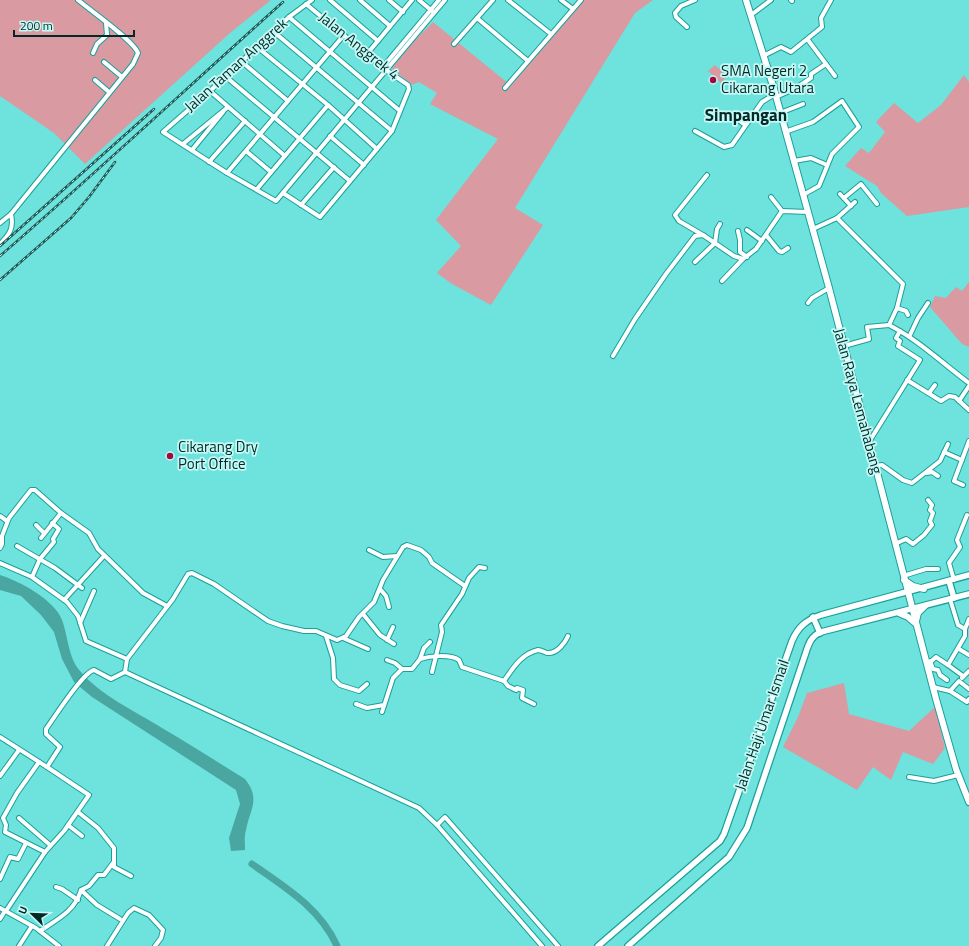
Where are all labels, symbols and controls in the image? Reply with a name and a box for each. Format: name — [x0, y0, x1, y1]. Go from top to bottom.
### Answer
street label: Jalan Anggrek 4 — [314, 6, 405, 85]
scale bar — [14, 12, 134, 38]
street label: Jalan Taman Anggrek — [179, 12, 292, 117]
text: 200 m — [20, 16, 53, 35]
place label: SMA Negeri 2 Cikarang Utara — [721, 59, 815, 99]
marker: SMA Negeri 2 Cikarang Utara — [708, 75, 718, 85]
district label: Simpangan — [705, 102, 787, 128]
street label: Jalan Raya Lemahabang — [828, 325, 889, 477]
place label: Cikarang Dry Port Office — [178, 435, 258, 475]
marker: Cikarang Dry Port Office — [165, 451, 175, 461]
street label: Jalan Haji Umar Ismail — [728, 656, 795, 794]
north arrow — [12, 894, 52, 934]
text: U — [14, 904, 32, 917]

